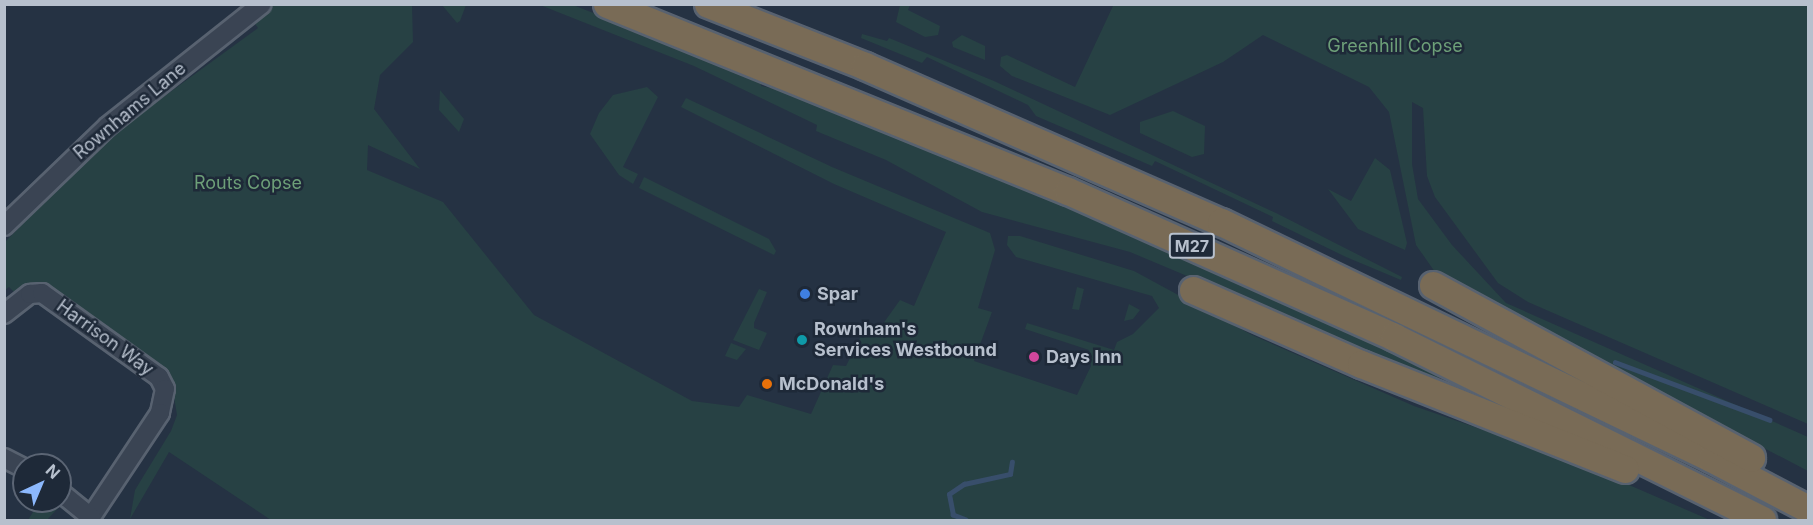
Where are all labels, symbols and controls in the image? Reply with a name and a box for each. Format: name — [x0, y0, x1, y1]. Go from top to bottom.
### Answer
park label: Greenhill Copse — [1327, 35, 1463, 57]
street label: Rownhams Lane — [70, 58, 190, 164]
park label: Routs Copse — [194, 172, 302, 194]
road number: M27 — [1168, 233, 1216, 259]
place label: Spar — [817, 283, 858, 305]
marker: Spar — [798, 287, 812, 301]
street label: Harrison Way — [52, 296, 158, 380]
place label: Rownham's Services Westbound — [814, 319, 997, 362]
marker: Rownham's Services Westbound — [795, 333, 809, 347]
place label: Days Inn — [1046, 346, 1122, 368]
marker: Days Inn — [1027, 350, 1041, 364]
place label: McDonald's — [779, 373, 884, 395]
marker: McDonald's — [760, 377, 774, 391]
north arrow — [12, 453, 72, 513]
text: N — [42, 460, 64, 483]

